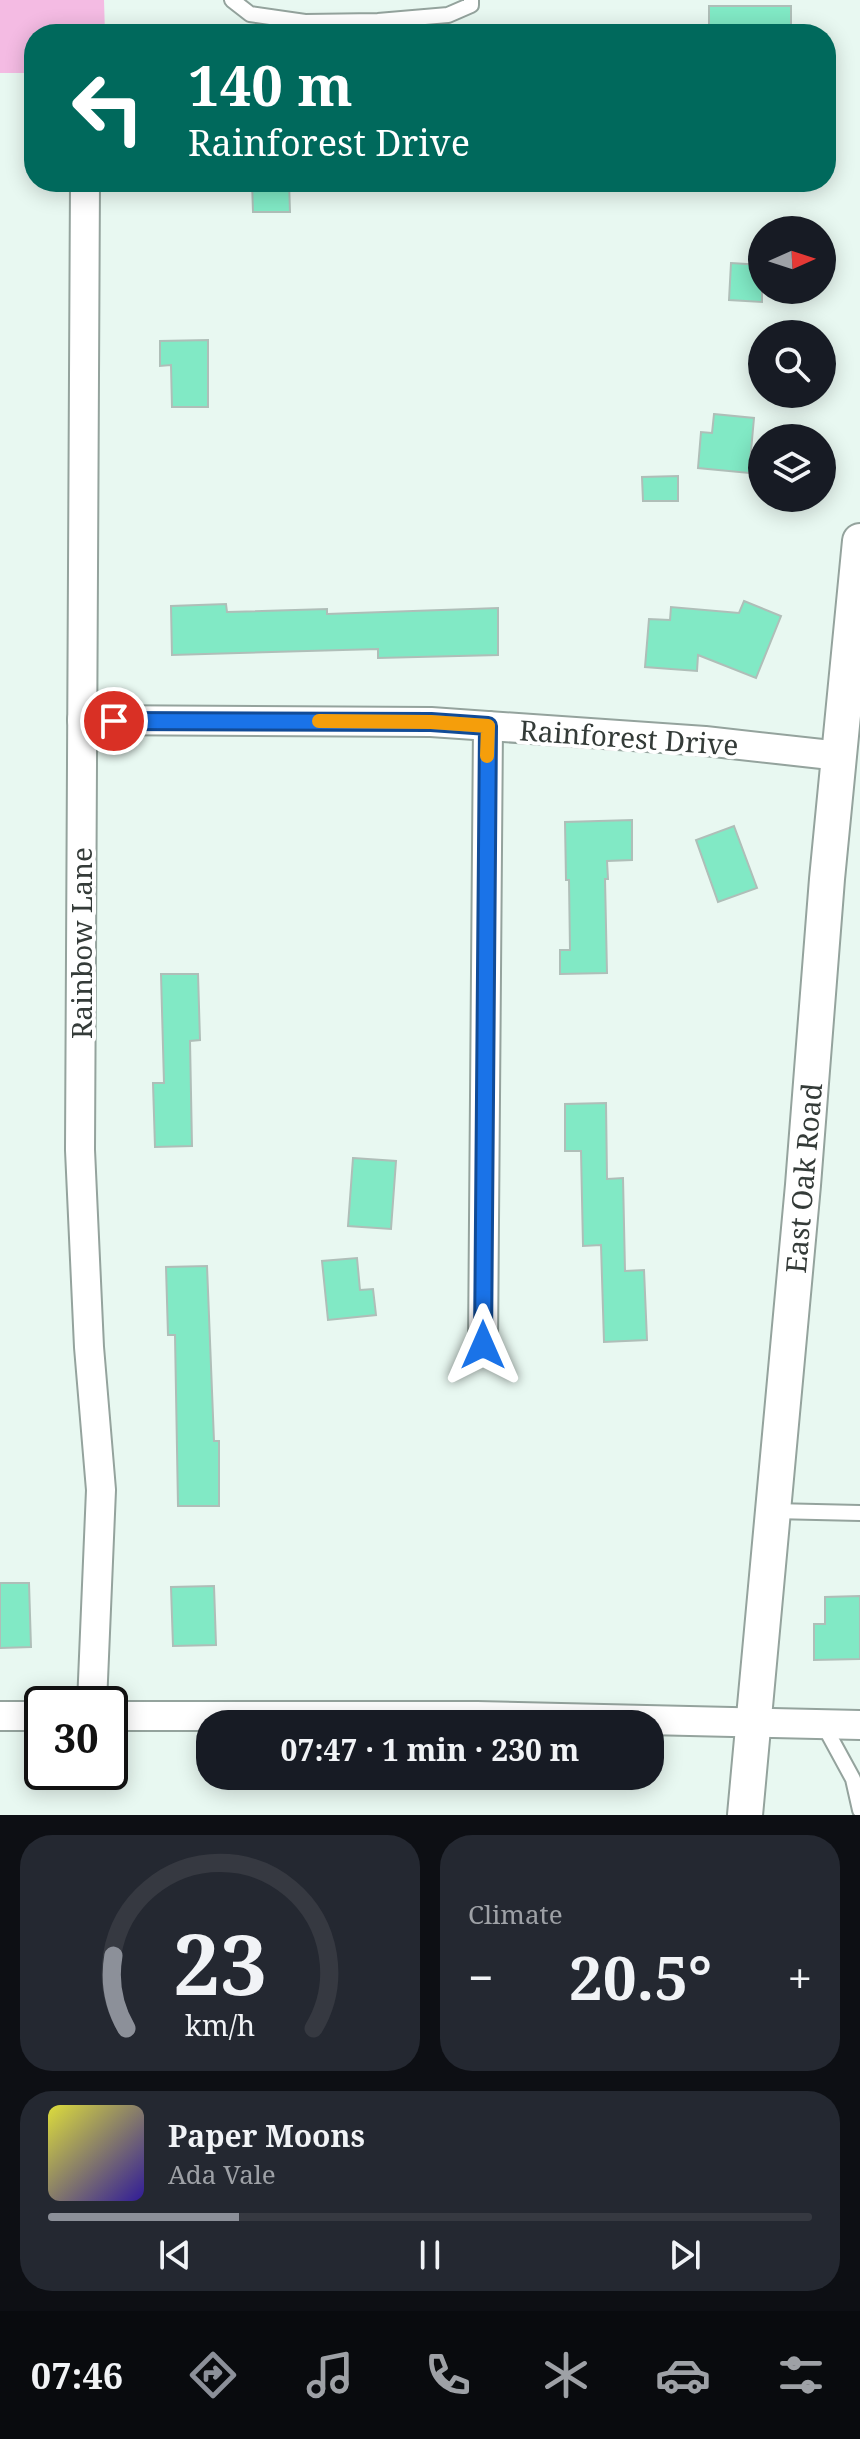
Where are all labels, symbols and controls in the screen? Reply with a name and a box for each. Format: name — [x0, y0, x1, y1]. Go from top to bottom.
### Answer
text: 140 m — [188, 46, 353, 122]
icon: left — [56, 56, 160, 160]
text: Rainforest Drive — [188, 118, 470, 167]
north arrow — [748, 216, 836, 304]
map controls — [748, 216, 836, 512]
button: search — [748, 320, 836, 408]
button: layers — [748, 424, 836, 512]
pin — [80, 687, 148, 755]
icon: arrive — [92, 699, 136, 743]
street label: Rainforest Drive — [518, 710, 740, 764]
street label: Rainbow Lane — [62, 847, 100, 1039]
street label: East Oak Road — [776, 1081, 830, 1275]
position arrow — [441, 1303, 525, 1387]
speed limit sign: 30 — [24, 1686, 128, 1790]
text: 07:47 · 1 min · 230 m — [281, 1729, 579, 1770]
text: Climate — [468, 1896, 563, 1932]
text: 23 — [173, 1906, 267, 2019]
text: 20.5° — [569, 1936, 712, 2018]
text: − — [468, 1947, 493, 2007]
text: + — [787, 1947, 812, 2007]
text: km/h — [185, 2005, 255, 2044]
text: Paper Moons — [168, 2115, 365, 2156]
text: Ada Vale — [168, 2156, 276, 2192]
icon: previous — [153, 2233, 197, 2277]
icon: pause — [408, 2233, 452, 2277]
icon: next — [663, 2233, 707, 2277]
icon: directions — [185, 2347, 241, 2403]
icon: music — [302, 2347, 358, 2403]
icon: phone — [420, 2347, 476, 2403]
icon: climate — [538, 2347, 594, 2403]
icon: car — [655, 2347, 711, 2403]
icon: filters — [773, 2347, 829, 2403]
text: 07:46 — [31, 2351, 123, 2400]

